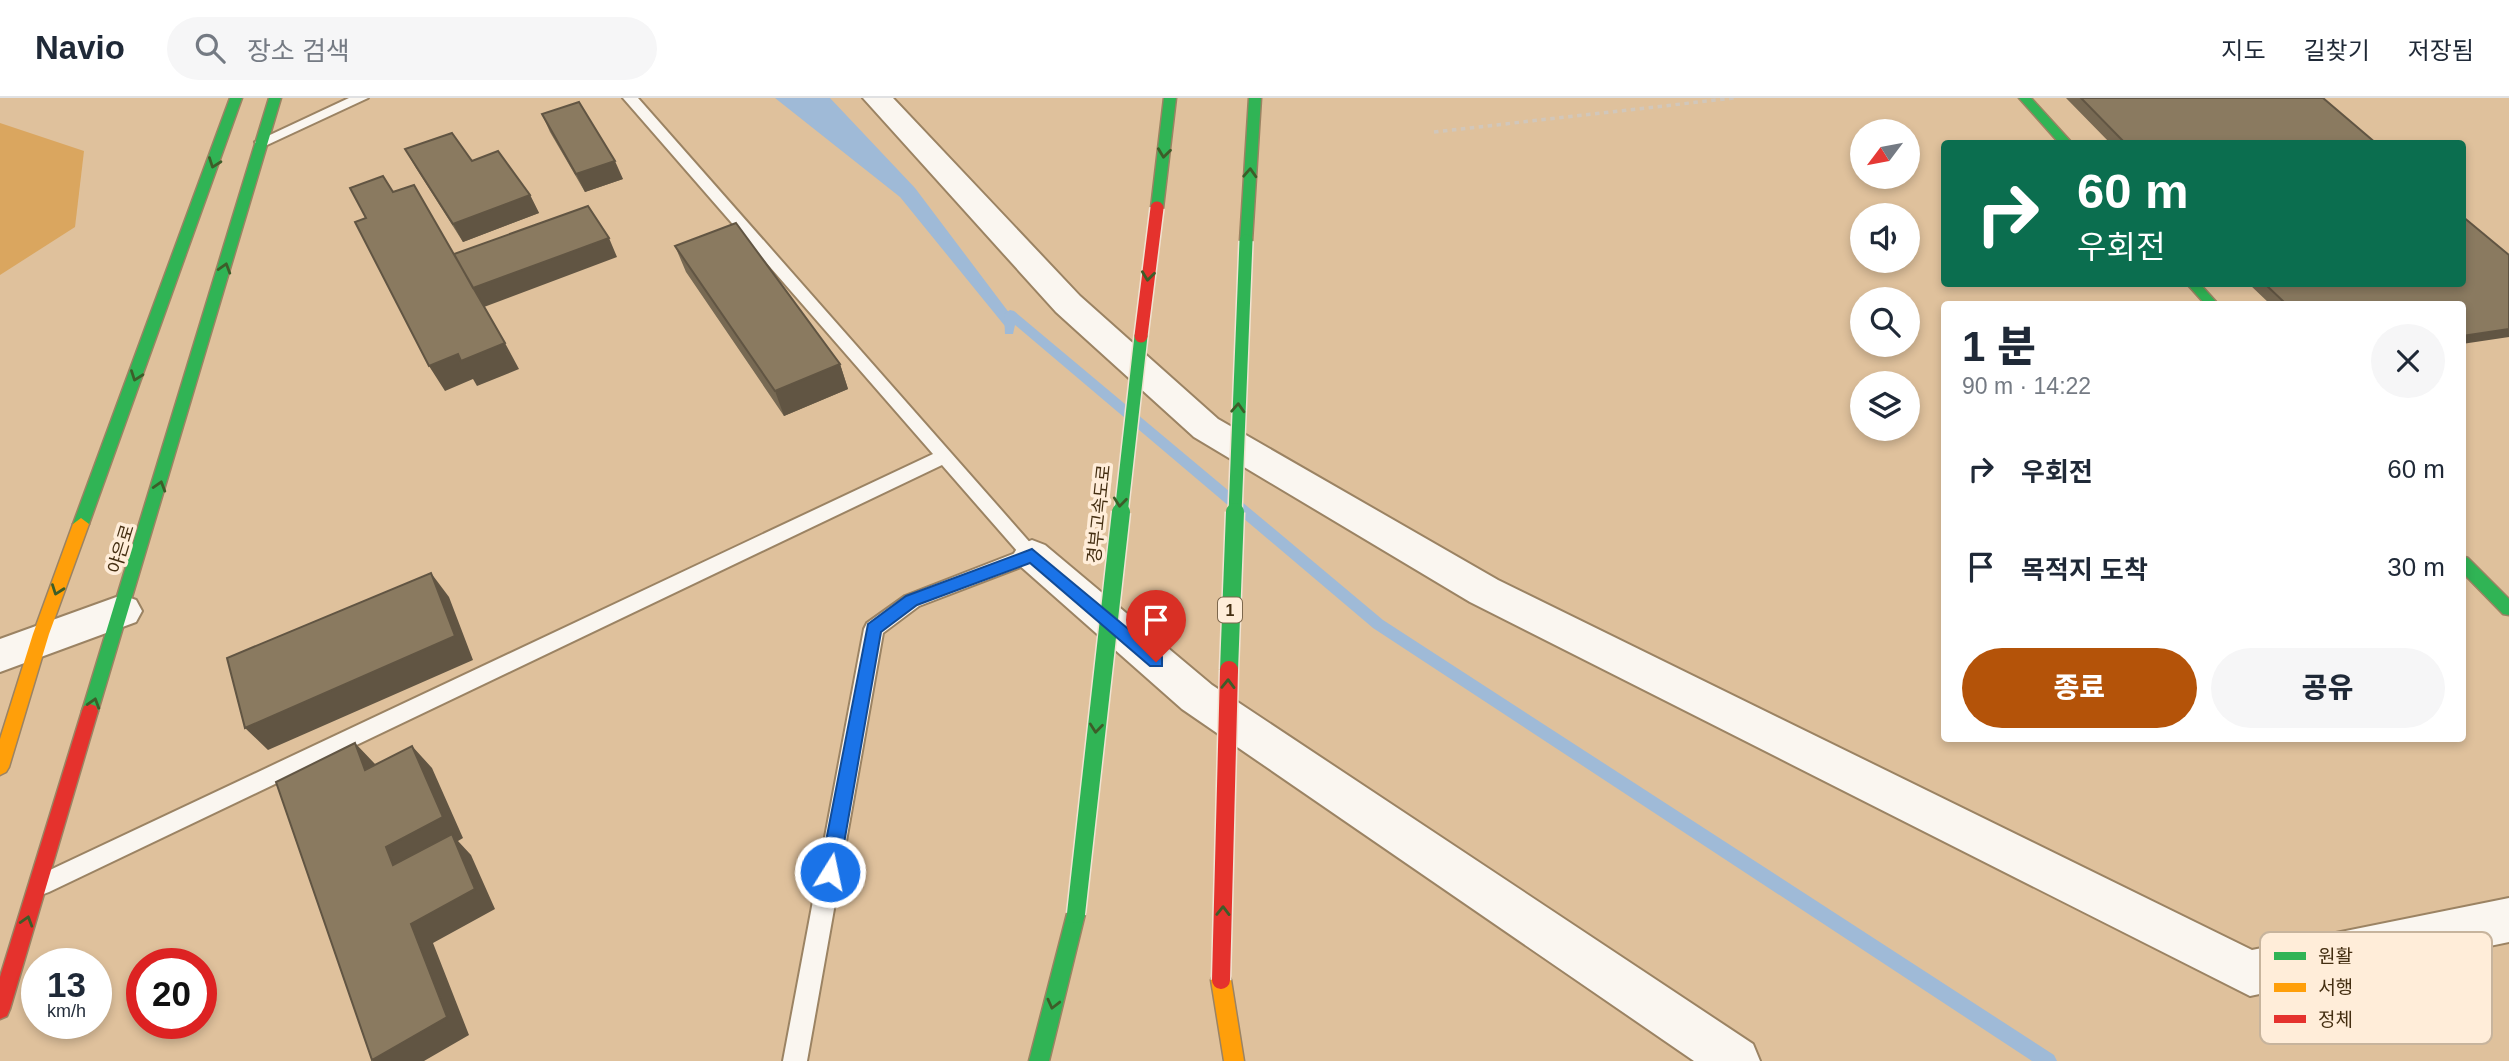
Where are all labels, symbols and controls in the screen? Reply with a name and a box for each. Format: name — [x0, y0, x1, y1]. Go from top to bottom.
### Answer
search box — [167, 17, 657, 80]
text: Navio — [35, 29, 125, 66]
icon: search — [191, 29, 229, 67]
text: 장소 검색 — [247, 36, 350, 66]
text: 지도 — [2221, 37, 2266, 64]
text: 길찾기 — [2304, 37, 2370, 64]
text: 저장됨 — [2408, 37, 2474, 64]
north arrow — [1850, 119, 1920, 189]
map controls — [1850, 119, 1920, 441]
one-way arrow — [1156, 147, 1171, 159]
one-way arrow — [208, 156, 222, 168]
text: 60 m — [2077, 164, 2189, 218]
one-way arrow — [1243, 167, 1258, 178]
icon: right — [1962, 168, 2053, 259]
button: sound — [1850, 203, 1920, 273]
text: 우회전 — [2077, 229, 2165, 265]
one-way arrow — [216, 262, 231, 274]
one-way arrow — [1141, 270, 1156, 282]
button: search — [1850, 287, 1920, 357]
text: 1 분 — [1962, 323, 2036, 370]
button: close — [2371, 324, 2445, 398]
one-way arrow — [130, 370, 144, 382]
button: layers — [1850, 371, 1920, 441]
text: 90 m · 14:22 — [1962, 373, 2091, 399]
one-way arrow — [1231, 402, 1246, 413]
icon: right — [1962, 450, 2000, 488]
text: 60 m — [2387, 454, 2445, 484]
text: 우회전 — [2021, 457, 2093, 487]
street label: 경부고속도로 — [1084, 464, 1114, 564]
one-way arrow — [151, 480, 166, 492]
one-way arrow — [1113, 497, 1128, 508]
street label: 야은로 — [104, 522, 138, 576]
icon: arrive — [1962, 548, 2000, 586]
text: 30 m — [2387, 552, 2445, 582]
text: 목적지 도착 — [2021, 555, 2148, 585]
one-way arrow — [52, 583, 66, 595]
pin — [1126, 590, 1186, 662]
road number: 1 — [1218, 597, 1242, 622]
icon: arrive — [1137, 601, 1175, 639]
button: 종료 — [1962, 648, 2197, 728]
button: 공유 — [2211, 648, 2445, 728]
one-way arrow — [1220, 678, 1236, 689]
one-way arrow — [85, 698, 100, 710]
one-way arrow — [1088, 722, 1103, 734]
position arrow — [793, 835, 867, 909]
one-way arrow — [1215, 906, 1231, 916]
one-way arrow — [19, 915, 33, 927]
legend — [2260, 932, 2492, 1044]
text: 원활 — [2318, 946, 2353, 967]
speed limit sign: 20 — [126, 948, 217, 1039]
text: 13 — [47, 965, 86, 1004]
text: 서행 — [2318, 977, 2353, 998]
one-way arrow — [1047, 998, 1061, 1010]
text: km/h — [47, 1001, 86, 1021]
text: 정체 — [2318, 1009, 2353, 1030]

